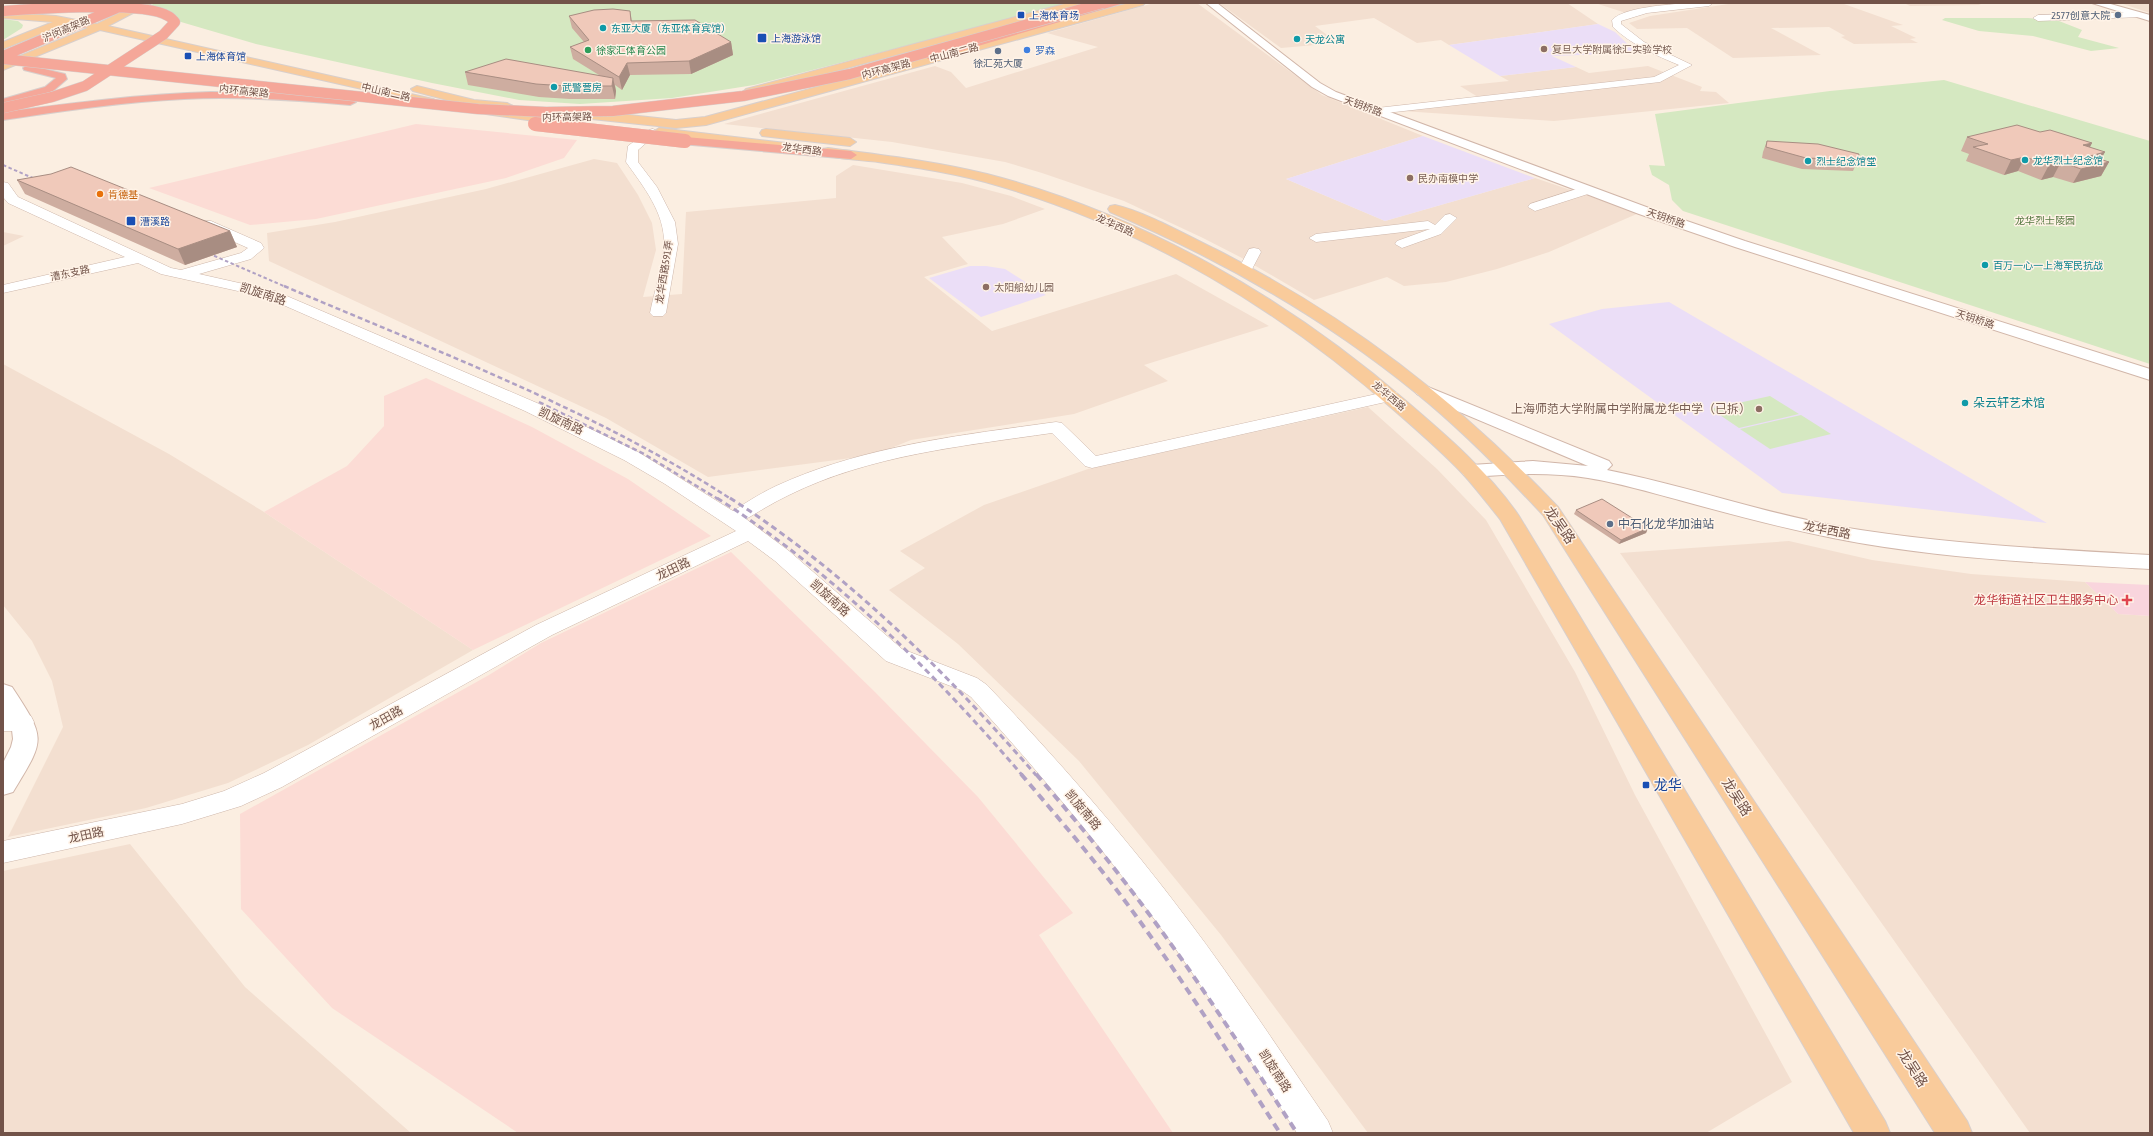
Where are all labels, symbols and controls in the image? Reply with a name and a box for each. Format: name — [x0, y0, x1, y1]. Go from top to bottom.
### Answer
marker: 上海体育场 — [1016, 10, 1026, 20]
place label: 上海体育场 — [1029, 10, 1079, 21]
place label: 2577创意大院 — [2051, 10, 2110, 21]
marker: 2577创意大院 — [2113, 10, 2123, 20]
street label: 沪闵高架路 — [41, 14, 91, 44]
marker: 东亚大厦（东亚体育宾馆） — [598, 23, 608, 33]
place label: 东亚大厦（东亚体育宾馆） — [611, 23, 731, 34]
marker: 上海游泳馆 — [756, 32, 768, 44]
place label: 上海游泳馆 — [771, 33, 821, 44]
marker: 天龙公寓 — [1292, 34, 1302, 44]
place label: 天龙公寓 — [1305, 34, 1345, 45]
street label: 中山南二路 — [928, 41, 980, 65]
marker: 复旦大学附属徐汇实验学校 — [1539, 44, 1549, 54]
place label: 复旦大学附属徐汇实验学校 — [1552, 44, 1672, 55]
marker: 徐家汇体育公园 — [583, 45, 593, 55]
place label: 徐家汇体育公园 — [596, 45, 666, 56]
marker: 罗森 — [1022, 45, 1032, 55]
place label: 罗森 — [1035, 45, 1055, 56]
marker: 徐汇苑大厦 — [993, 46, 1003, 56]
marker: 上海体育馆 — [183, 51, 193, 61]
place label: 上海体育馆 — [196, 51, 246, 62]
street label: 内环高架路 — [860, 57, 912, 81]
place label: 徐汇苑大厦 — [973, 58, 1023, 69]
street label: 中山南二路 — [360, 81, 412, 103]
marker: 武警营房 — [549, 82, 559, 92]
place label: 武警营房 — [562, 82, 602, 93]
street label: 内环高架路 — [219, 83, 269, 99]
street label: 天钥桥路 — [1342, 94, 1384, 118]
street label: 内环高架路 — [542, 111, 592, 123]
street label: 龙华西路 — [781, 141, 823, 157]
marker: 龙华烈士纪念馆 — [2020, 155, 2030, 165]
place label: 龙华烈士纪念馆 — [2033, 155, 2103, 166]
marker: 烈士纪念馆堂 — [1803, 156, 1813, 166]
place label: 烈士纪念馆堂 — [1816, 156, 1876, 167]
marker: 民办南模中学 — [1405, 173, 1415, 183]
place label: 民办南模中学 — [1418, 173, 1478, 184]
marker: 肯德基 — [95, 189, 105, 199]
place label: 肯德基 — [108, 189, 138, 200]
street label: 天钥桥路 — [1645, 206, 1687, 230]
street label: 龙华西路 — [1094, 212, 1136, 238]
marker: 漕溪路 — [125, 215, 137, 227]
park label: 龙华烈士陵园 — [2015, 215, 2075, 226]
place label: 漕溪路 — [140, 216, 170, 227]
street label: 龙华西路591弄 — [654, 239, 674, 305]
marker: 百万一心一上海军民抗战 — [1980, 260, 1990, 270]
place label: 百万一心一上海军民抗战 — [1993, 260, 2103, 271]
street label: 漕东支路 — [49, 263, 91, 283]
street label: 凯旋南路 — [238, 280, 288, 308]
marker: 太阳船幼儿园 — [981, 282, 991, 292]
place label: 太阳船幼儿园 — [994, 282, 1054, 293]
street label: 天钥桥路 — [1954, 308, 1996, 330]
street label: 龙华西路 — [1370, 379, 1408, 413]
place label: 朵云轩艺术馆 — [1973, 396, 2045, 410]
marker: 朵云轩艺术馆 — [1960, 398, 1970, 408]
place label: 上海师范大学附属中学附属龙华中学（已拆） — [1511, 402, 1751, 416]
marker: 上海师范大学附属中学附属龙华中学（已拆） — [1754, 404, 1764, 414]
street label: 凯旋南路 — [536, 405, 586, 437]
street label: 龙吴路 — [1541, 503, 1579, 547]
place label: 中石化龙华加油站 — [1618, 517, 1714, 531]
marker: 中石化龙华加油站 — [1605, 519, 1615, 529]
street label: 龙华西路 — [1802, 519, 1852, 541]
street label: 龙田路 — [654, 555, 692, 583]
street label: 凯旋南路 — [807, 577, 853, 619]
place label: 龙华街道社区卫生服务中心 — [1974, 593, 2118, 607]
marker: 龙华街道社区卫生服务中心 — [2121, 594, 2133, 606]
street label: 龙田路 — [367, 703, 405, 733]
street label: 龙吴路 — [1719, 775, 1755, 819]
place label: 龙华 — [1654, 777, 1682, 793]
marker: 龙华 — [1641, 780, 1651, 790]
street label: 凯旋南路 — [1062, 787, 1104, 833]
street label: 龙田路 — [67, 824, 105, 846]
street label: 龙吴路 — [1895, 1046, 1931, 1090]
street label: 凯旋南路 — [1256, 1047, 1294, 1095]

